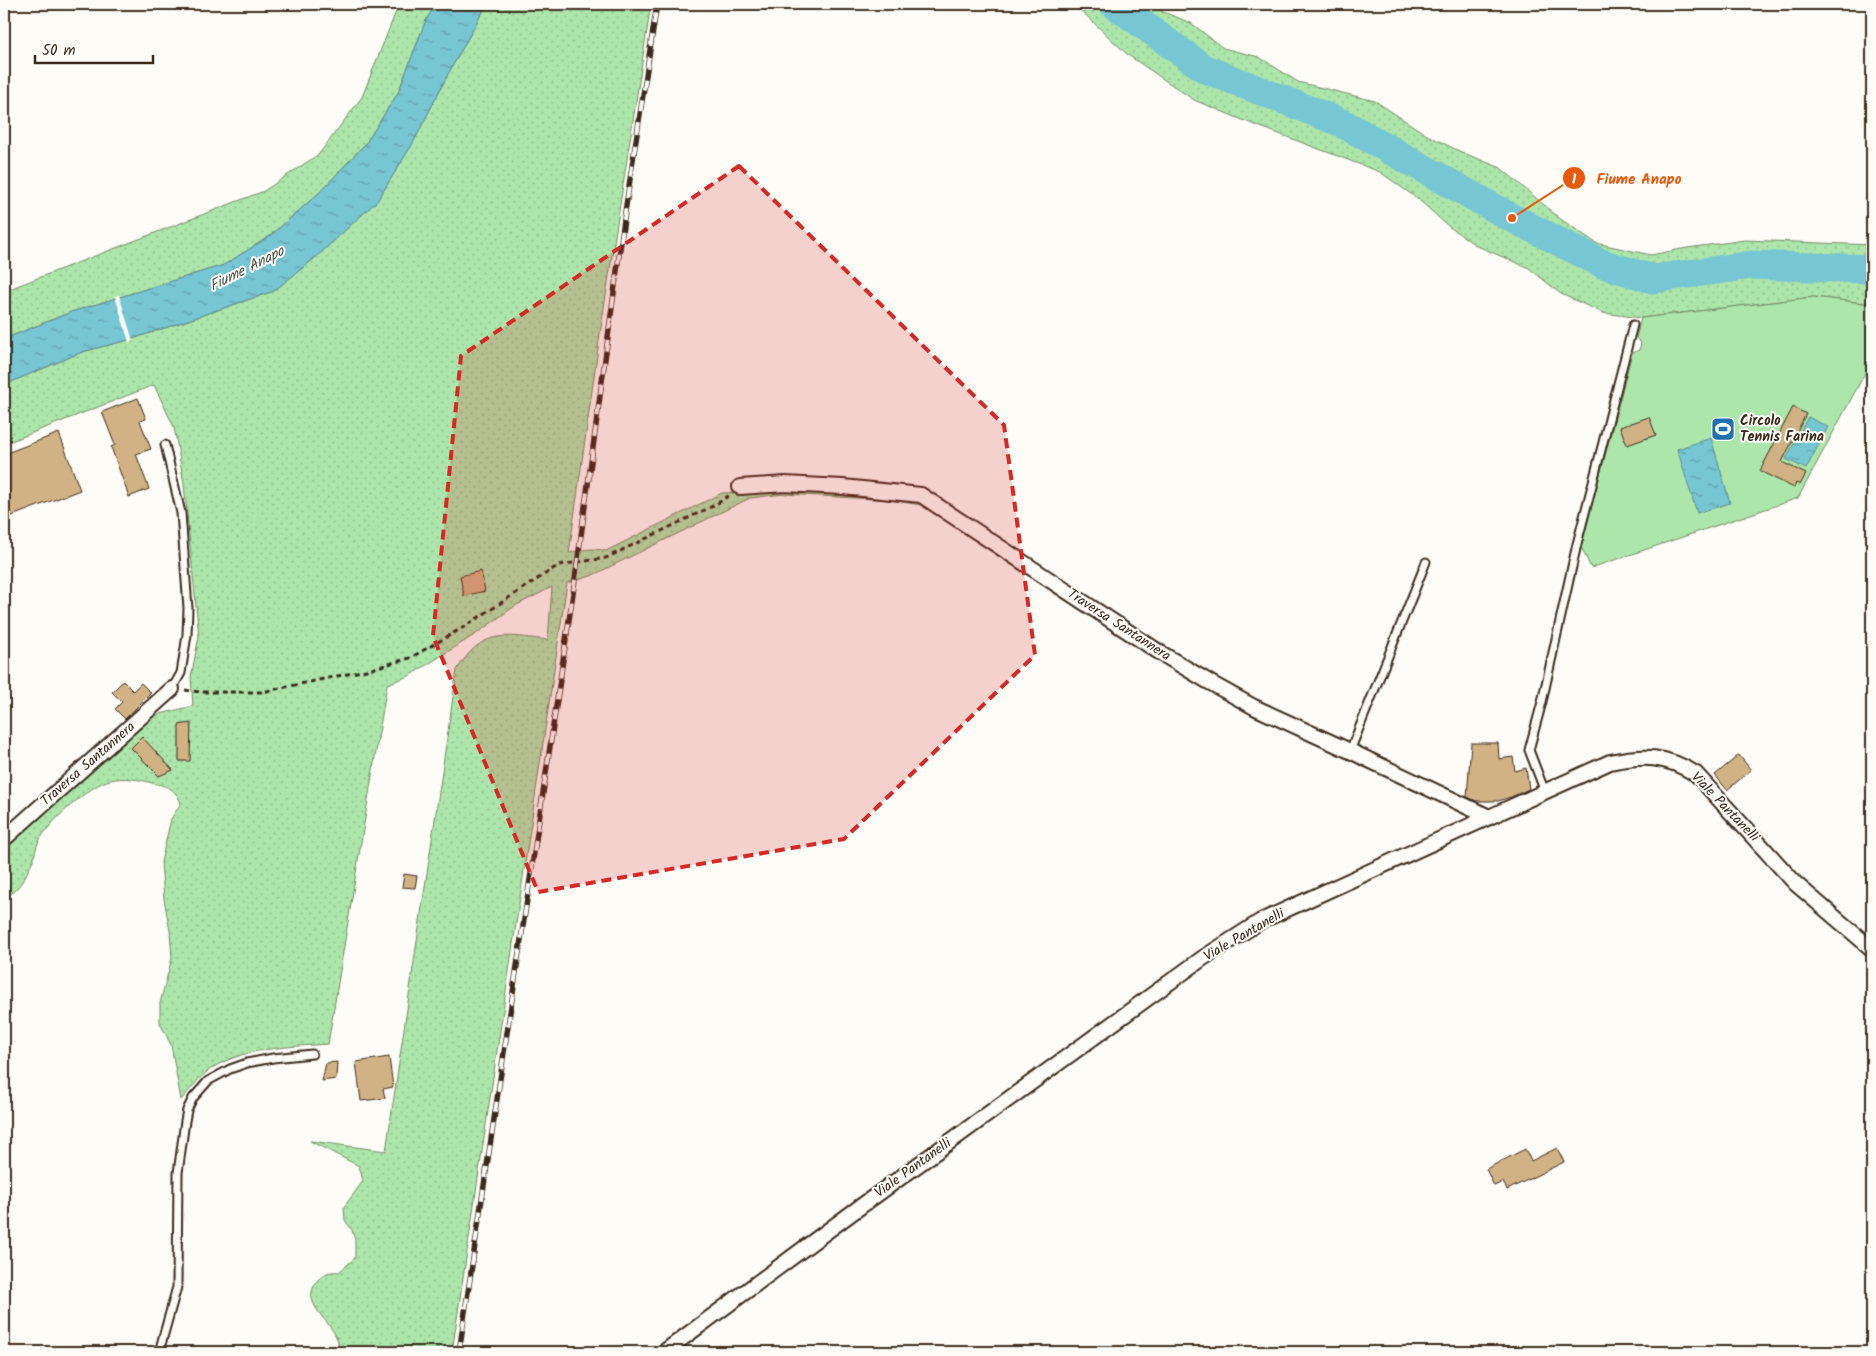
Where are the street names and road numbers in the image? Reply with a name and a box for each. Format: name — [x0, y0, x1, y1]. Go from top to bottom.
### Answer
street label: Traversa Santannera — [1063, 583, 1175, 667]
street label: Traversa Santannera — [36, 716, 140, 812]
street label: Viale Pantanelli — [1686, 767, 1765, 848]
street label: Viale Pantanelli — [1199, 903, 1289, 967]
street label: Viale Pantanelli — [870, 1132, 957, 1203]

